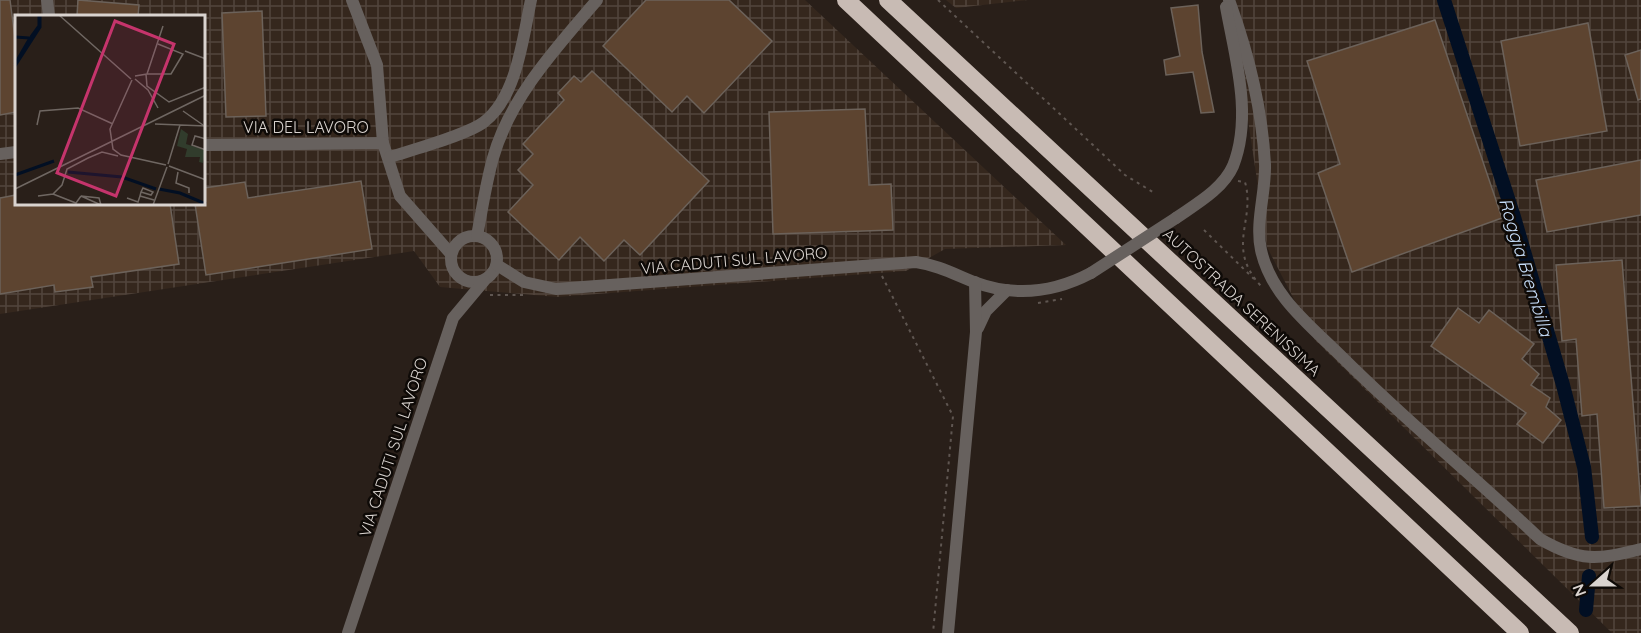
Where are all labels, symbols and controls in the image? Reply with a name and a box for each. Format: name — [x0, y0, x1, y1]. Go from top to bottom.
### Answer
inset map — [15, 15, 206, 206]
street label: VIA DEL LAVORO — [243, 117, 369, 137]
water label: Roggia Brembilla — [1494, 195, 1558, 340]
street label: AUTOSTRADA SERENISSIMA — [1159, 224, 1325, 380]
street label: VIA CADUTI SUL LAVORO — [640, 242, 828, 278]
street label: VIA CADUTI SUL LAVORO — [355, 355, 431, 539]
north arrow — [1563, 555, 1623, 615]
text: N — [1568, 581, 1590, 599]

